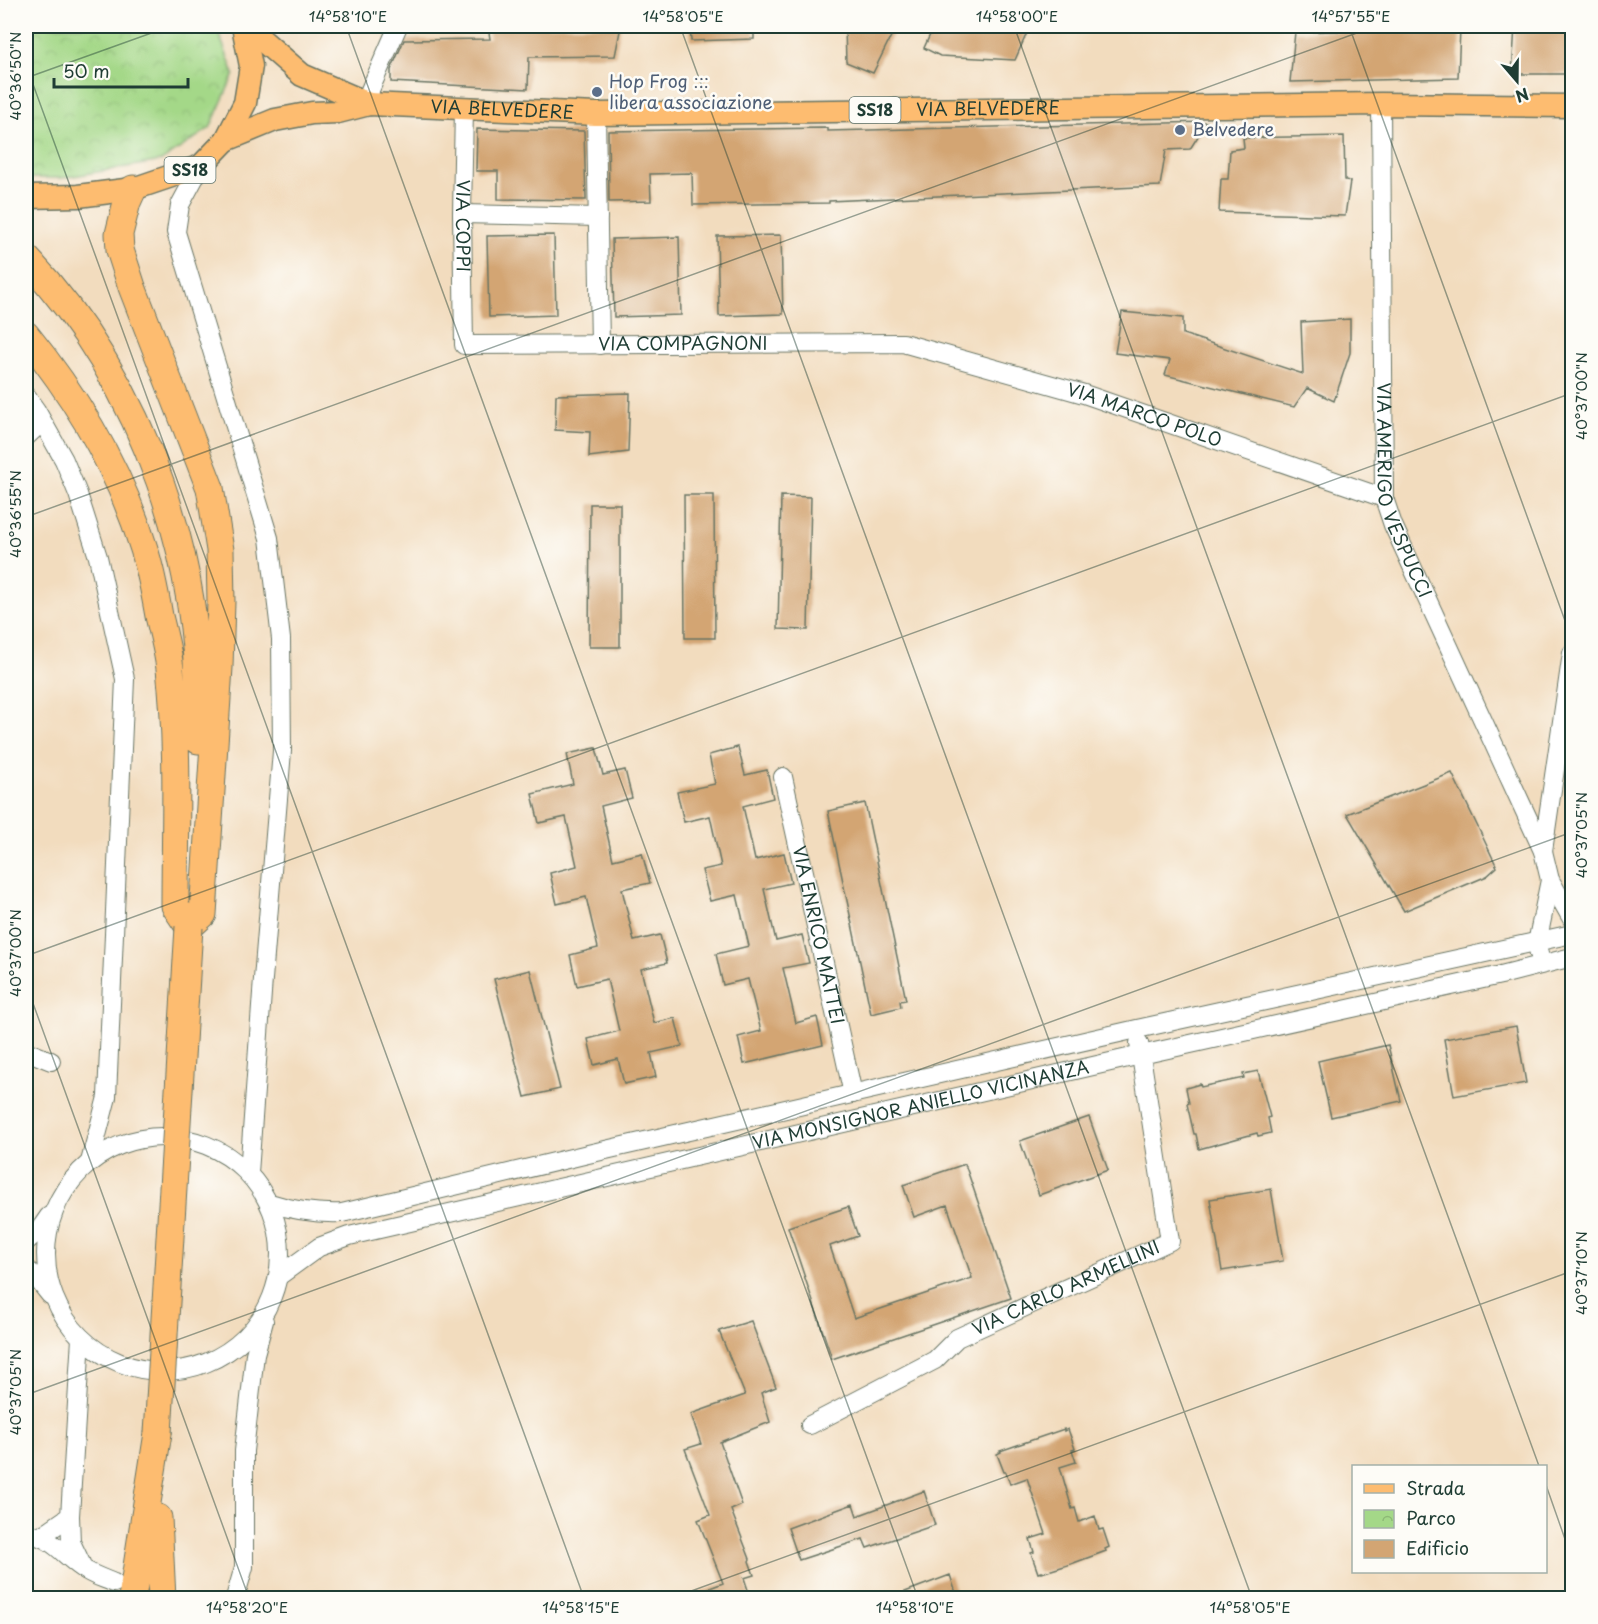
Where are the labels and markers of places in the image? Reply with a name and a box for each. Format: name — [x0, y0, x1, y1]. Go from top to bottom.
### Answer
place label: Hop Frog ::: libera associazione — [609, 67, 773, 115]
marker: Hop Frog ::: libera associazione — [590, 85, 604, 99]
place label: Belvedere — [1192, 115, 1274, 142]
marker: Belvedere — [1173, 123, 1187, 137]

